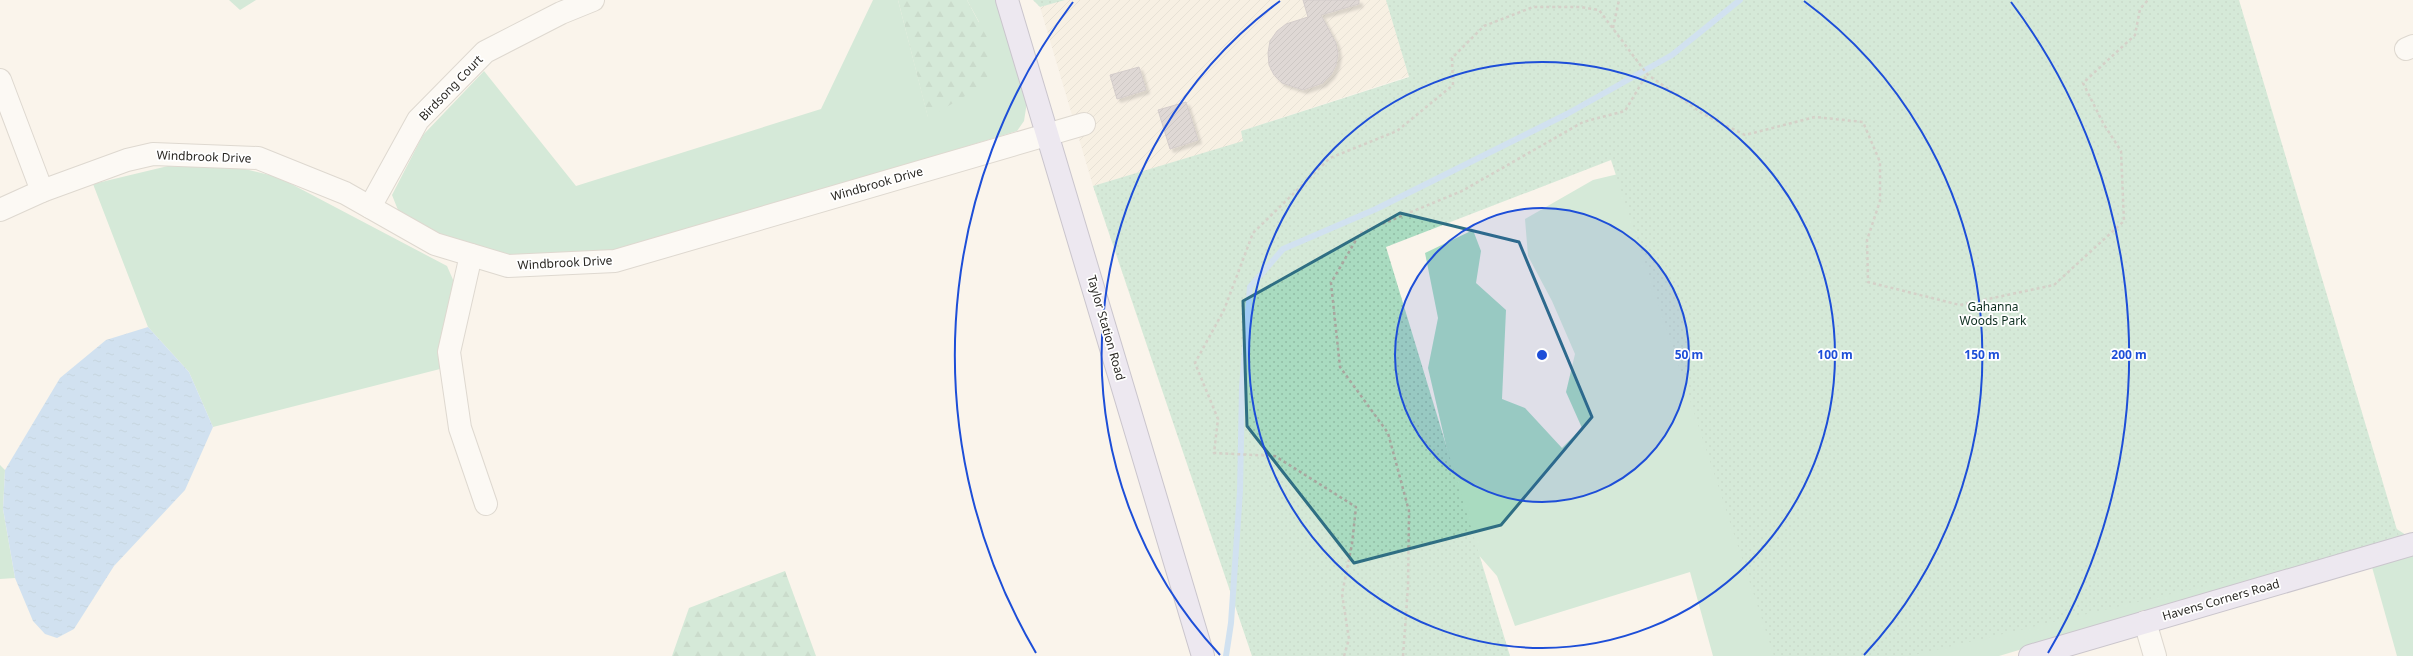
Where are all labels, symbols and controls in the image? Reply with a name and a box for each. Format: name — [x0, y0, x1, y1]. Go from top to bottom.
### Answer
street label: Birdsong Court — [415, 51, 487, 124]
street label: Windbrook Drive — [156, 146, 252, 167]
street label: Windbrook Drive — [829, 162, 925, 205]
street label: Windbrook Drive — [517, 252, 613, 273]
street label: Taylor Station Road — [1083, 273, 1130, 382]
park label: Gahanna Woods Park — [1959, 298, 2027, 329]
text: 50 m — [1675, 346, 1703, 363]
text: 100 m — [1817, 346, 1853, 363]
text: 150 m — [1964, 346, 2000, 363]
text: 200 m — [2111, 346, 2147, 363]
centre of rings — [1535, 348, 1549, 362]
street label: Havens Corners Road — [2160, 575, 2282, 624]

